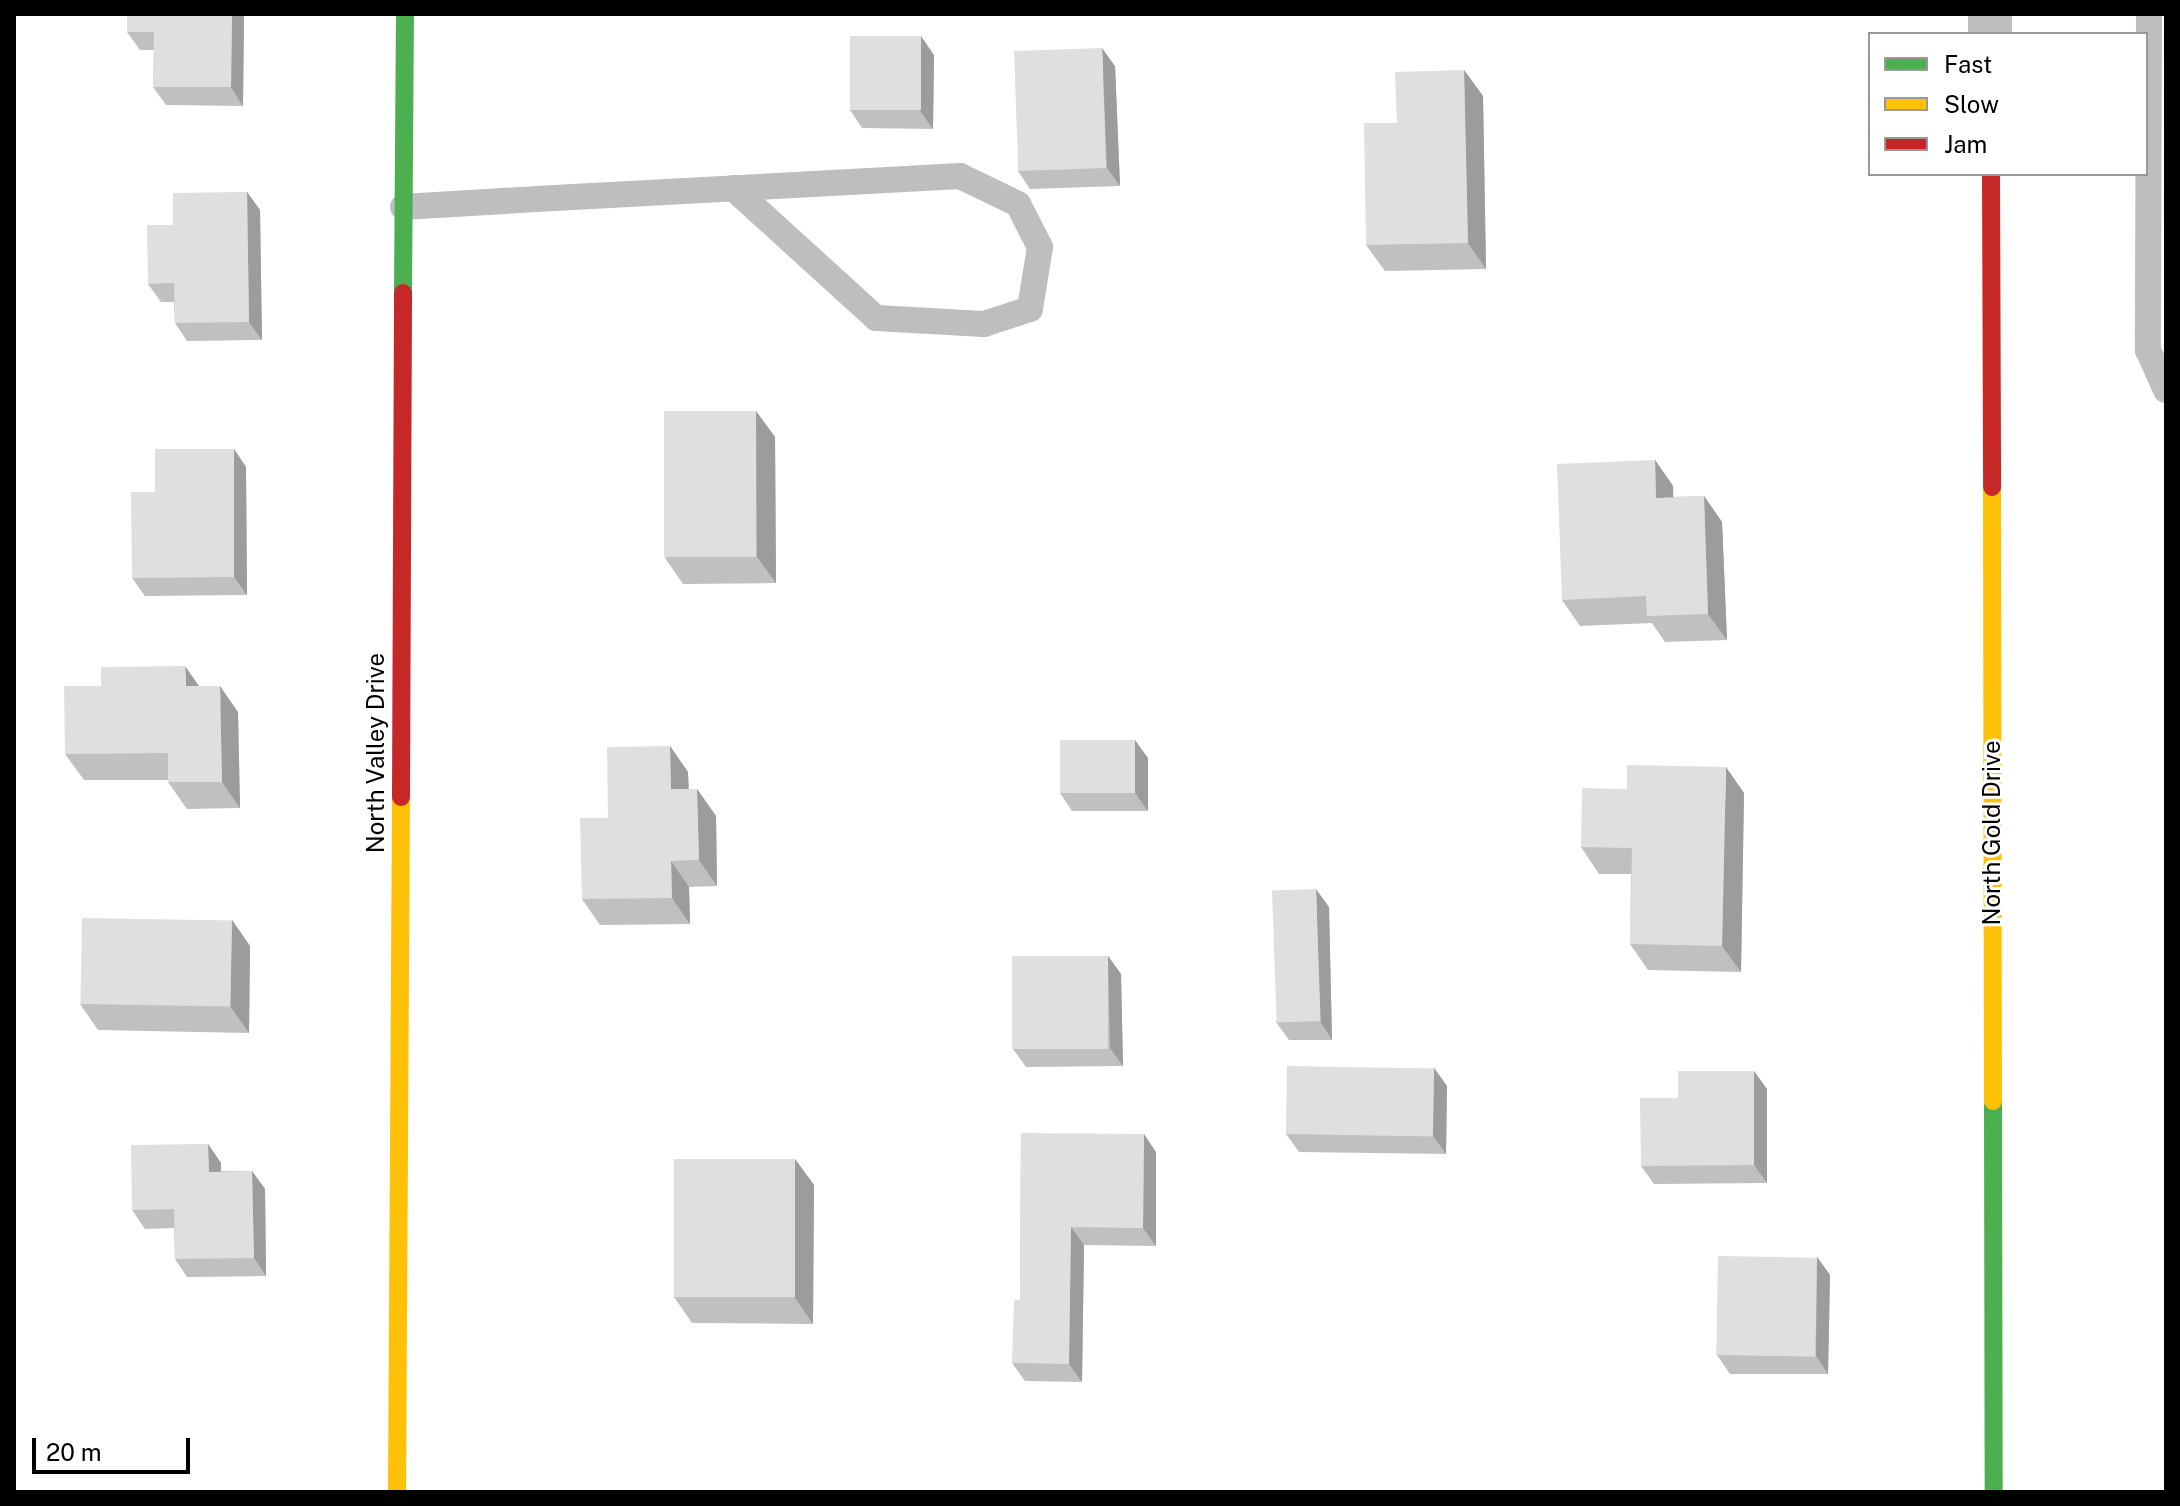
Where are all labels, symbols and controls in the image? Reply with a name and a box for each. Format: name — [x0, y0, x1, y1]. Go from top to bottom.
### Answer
legend — [1868, 32, 2148, 176]
text: Fast — [1944, 50, 1992, 78]
text: Slow — [1944, 90, 1999, 118]
text: Jam — [1944, 130, 1987, 158]
street label: North Valley Drive — [362, 652, 390, 854]
street label: North Gold Drive — [1978, 741, 2006, 925]
scale bar — [36, 1422, 194, 1472]
text: 20 m — [46, 1438, 102, 1466]

